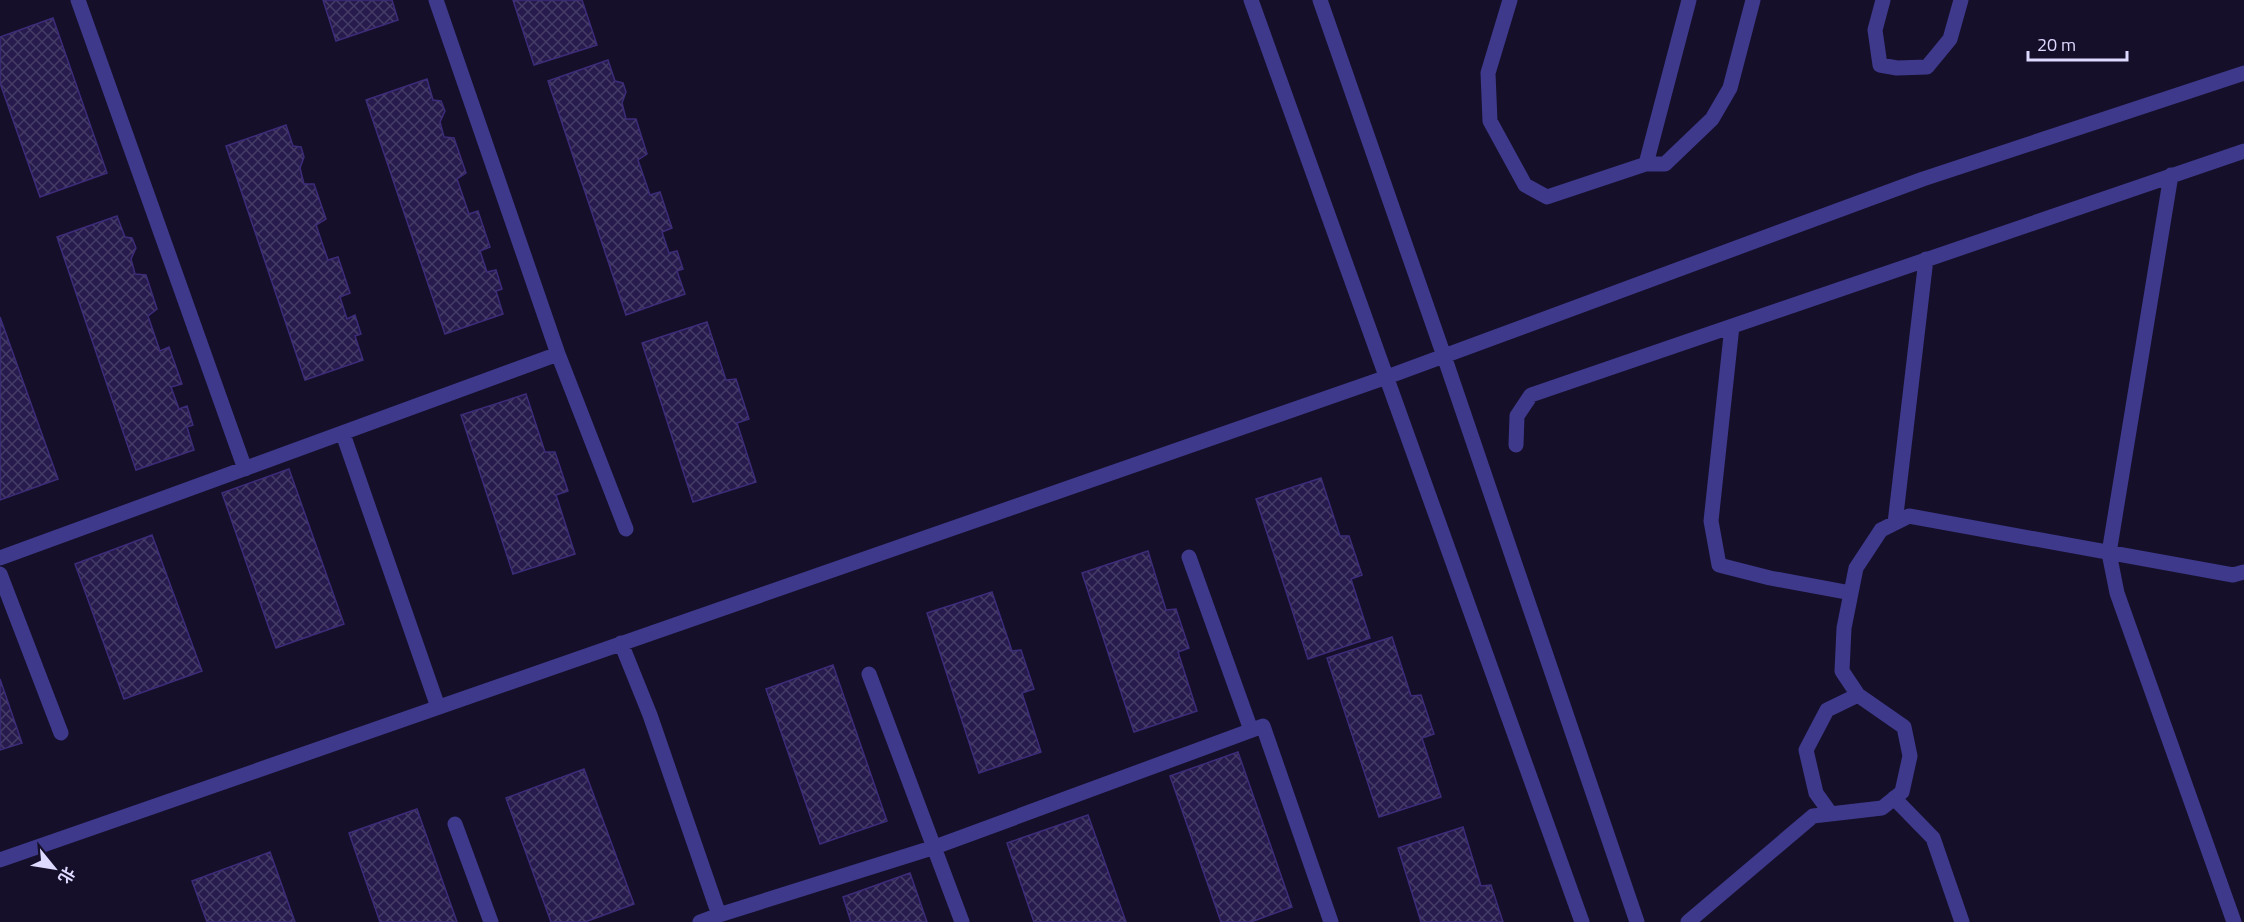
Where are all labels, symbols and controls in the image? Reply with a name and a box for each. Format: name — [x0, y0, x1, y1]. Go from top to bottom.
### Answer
scale bar — [2028, 24, 2127, 62]
text: 20 m — [2037, 31, 2076, 58]
north arrow — [24, 838, 84, 898]
text: 北 — [53, 863, 81, 888]

